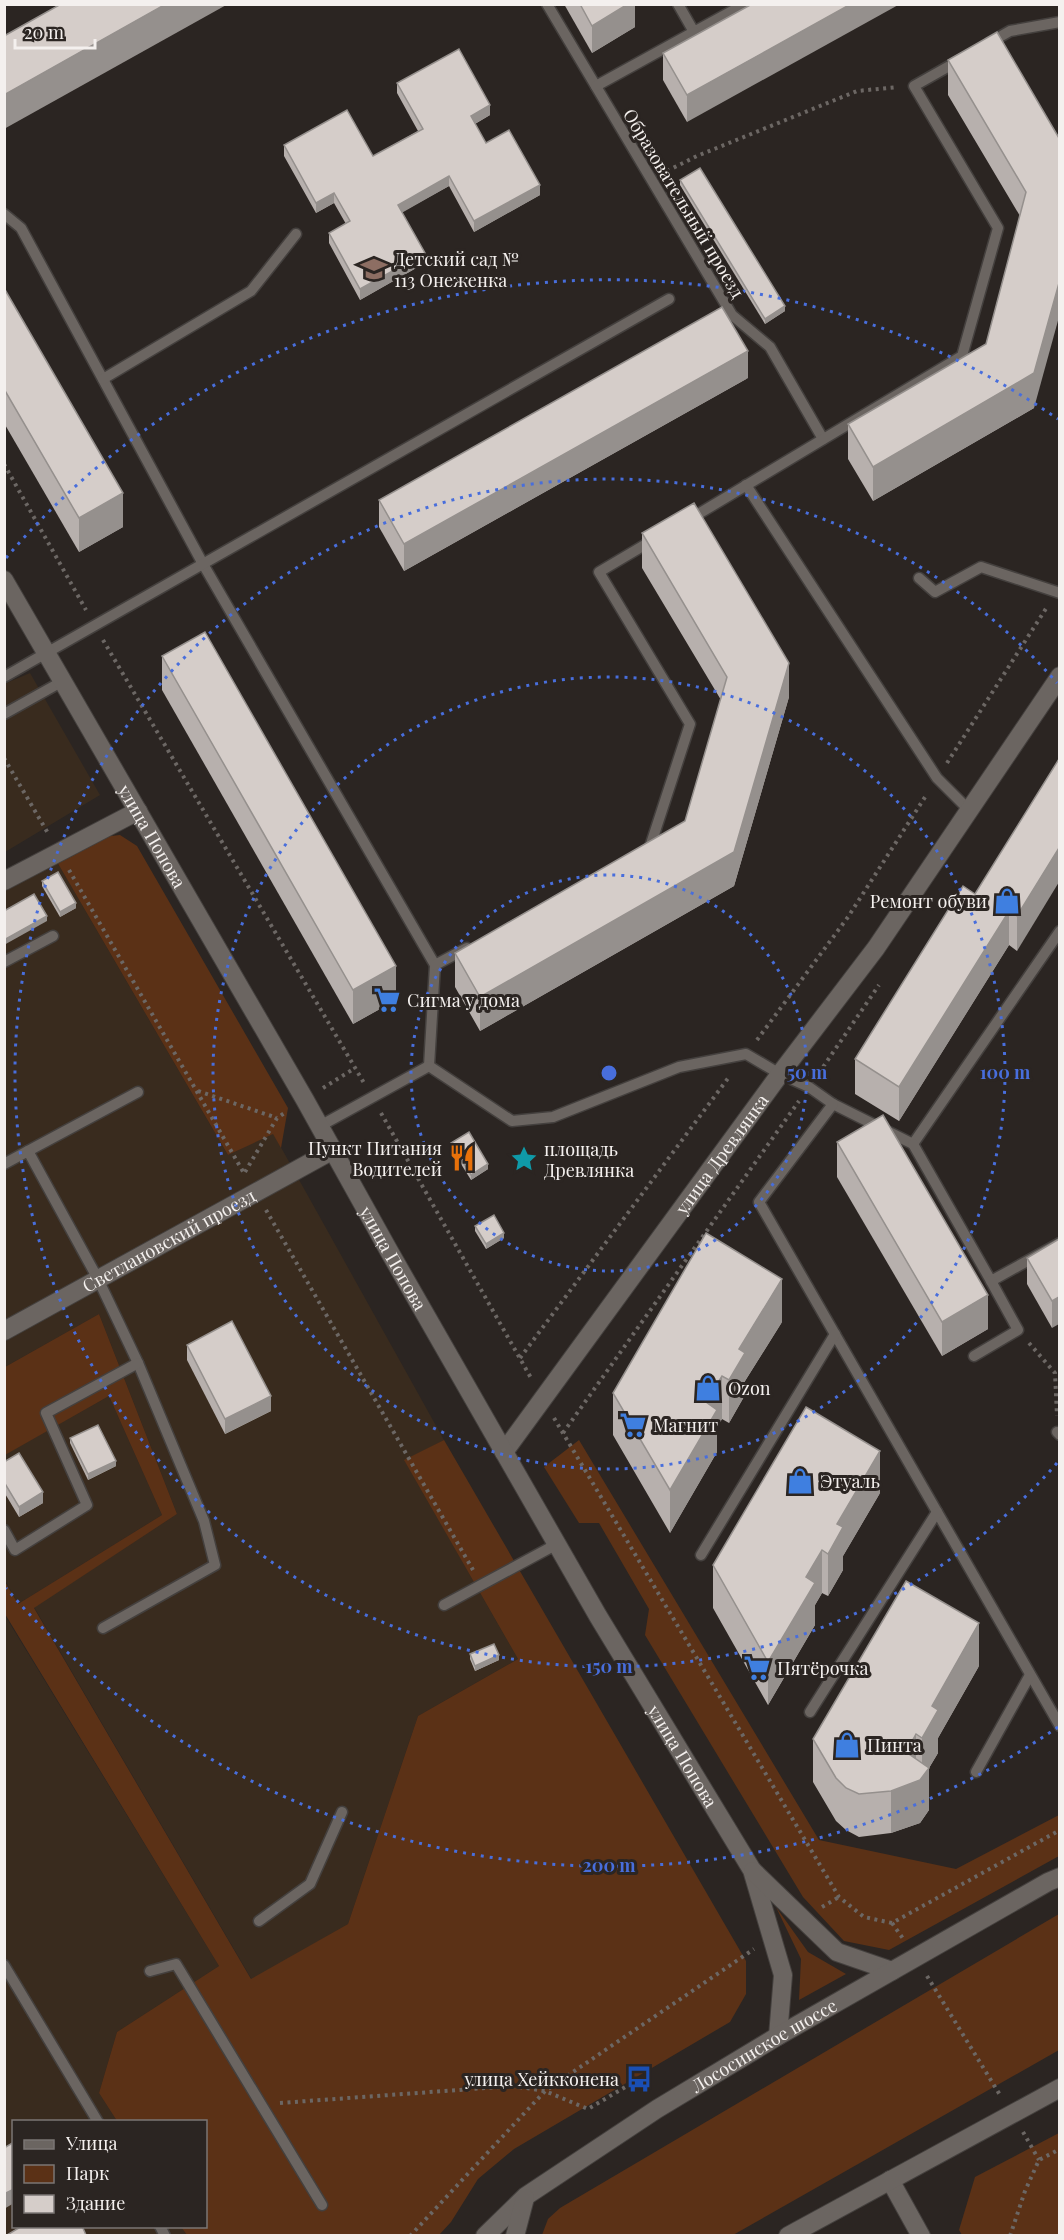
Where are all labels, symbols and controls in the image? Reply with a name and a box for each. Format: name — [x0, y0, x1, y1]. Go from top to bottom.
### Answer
scale bar — [15, 12, 94, 50]
text: 20 m — [24, 20, 64, 44]
street label: Образовательный проезд — [618, 104, 750, 303]
place label: Детский сад № 113 Онеженка — [394, 247, 519, 292]
school or university icon: Детский сад № 113 Онеженка — [359, 254, 389, 284]
street label: улица Попова — [112, 779, 192, 892]
shop icon: Ремонт обуви — [992, 886, 1022, 916]
place label: Ремонт обуви — [870, 889, 987, 913]
supermarket icon: Сигма у дома — [372, 985, 402, 1015]
place label: Сигма у дома — [407, 988, 520, 1012]
text: 50 m — [787, 1060, 828, 1084]
text: 100 m — [980, 1060, 1031, 1084]
centre of rings — [599, 1063, 619, 1083]
street label: улица Древлянка — [669, 1089, 774, 1220]
place label: Пункт Питания Водителей — [308, 1136, 442, 1181]
place label: площадь Древлянка — [544, 1137, 634, 1182]
restaurant icon: Пункт Питания Водителей — [447, 1143, 477, 1173]
place icon: площадь Древлянка — [509, 1144, 539, 1174]
street label: Светлановский проезд — [78, 1183, 260, 1298]
street label: улица Попова — [354, 1201, 432, 1315]
shop icon: Ozon — [693, 1373, 723, 1403]
place label: Ozon — [728, 1376, 771, 1400]
supermarket icon: Магнит — [618, 1410, 648, 1440]
place label: Магнит — [653, 1413, 718, 1437]
shop icon: Этуаль — [785, 1466, 815, 1496]
place label: Этуаль — [820, 1469, 880, 1493]
supermarket icon: Пятёрочка — [742, 1653, 772, 1683]
text: 150 m — [585, 1654, 633, 1678]
place label: Пятёрочка — [777, 1656, 868, 1680]
street label: улица Попова — [642, 1699, 723, 1812]
shop icon: Пинта — [832, 1730, 862, 1760]
place label: Пинта — [867, 1733, 922, 1757]
text: 200 m — [582, 1853, 636, 1877]
street label: Лососинское шоссе — [686, 1993, 841, 2098]
bus stop icon: улица Хейкконена — [624, 2064, 654, 2094]
place label: улица Хейкконена — [463, 2067, 619, 2091]
legend — [12, 2120, 207, 2228]
text: Улица — [65, 2131, 117, 2155]
text: Парк — [66, 2161, 109, 2185]
text: Здание — [66, 2191, 125, 2215]

